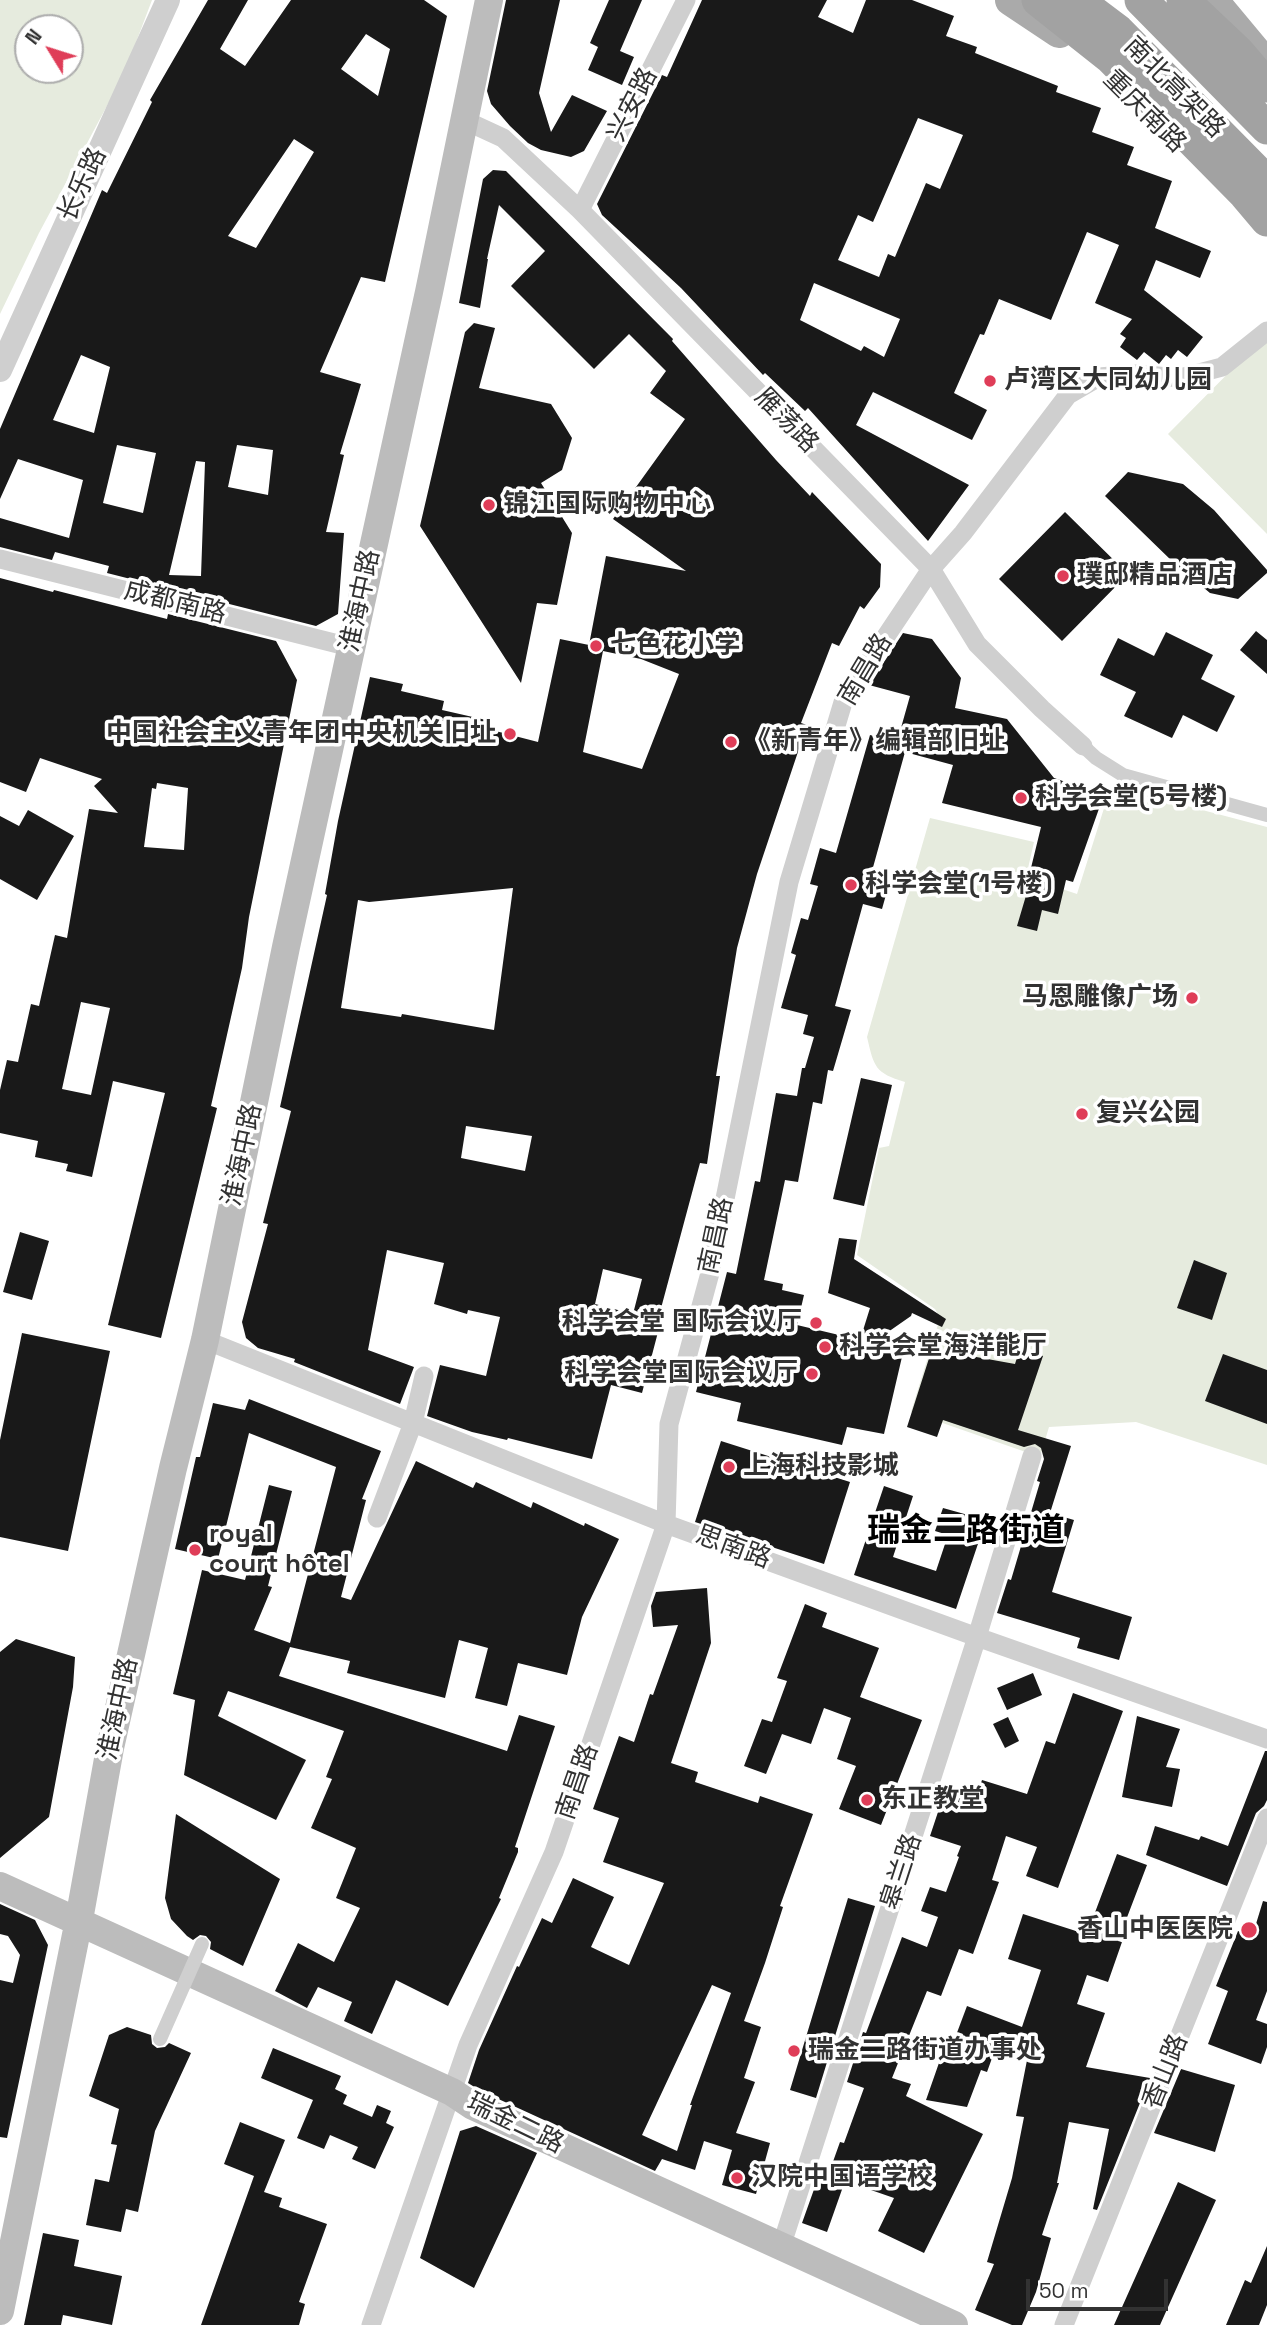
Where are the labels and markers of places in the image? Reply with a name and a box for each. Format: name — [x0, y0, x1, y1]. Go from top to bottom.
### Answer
place label: 卢湾区大同幼儿园 — [1004, 365, 1212, 397]
marker: 卢湾区大同幼儿园 — [982, 373, 998, 389]
place label: 锦江国际购物中心 — [503, 489, 711, 521]
marker: 锦江国际购物中心 — [481, 497, 497, 513]
place label: 璞邸精品酒店 — [1077, 560, 1233, 592]
marker: 璞邸精品酒店 — [1055, 568, 1071, 584]
place label: 七色花小学 — [610, 630, 740, 662]
marker: 七色花小学 — [588, 638, 604, 654]
place label: 中国社会主义青年团中央机关旧址 — [106, 718, 496, 750]
marker: 中国社会主义青年团中央机关旧址 — [502, 726, 518, 742]
place label: 《新青年》编辑部旧址 — [745, 726, 1005, 758]
marker: 《新青年》编辑部旧址 — [723, 734, 739, 750]
place label: 科学会堂(5号楼) — [1035, 782, 1227, 814]
marker: 科学会堂(5号楼) — [1013, 790, 1029, 806]
place label: 科学会堂(1号楼) — [865, 869, 1052, 901]
marker: 科学会堂(1号楼) — [843, 877, 859, 893]
place label: 马恩雕像广场 — [1022, 982, 1178, 1014]
marker: 马恩雕像广场 — [1184, 990, 1200, 1006]
place label: 复兴公园 — [1096, 1098, 1200, 1130]
marker: 复兴公园 — [1074, 1106, 1090, 1122]
place label: 科学会堂 国际会议厅 — [561, 1307, 802, 1339]
marker: 科学会堂 国际会议厅 — [808, 1315, 824, 1331]
place label: 科学会堂海洋能厅 — [839, 1331, 1047, 1363]
marker: 科学会堂海洋能厅 — [817, 1339, 833, 1355]
place label: 科学会堂国际会议厅 — [564, 1358, 798, 1390]
marker: 科学会堂国际会议厅 — [804, 1366, 820, 1382]
place label: 上海科技影城 — [743, 1451, 899, 1483]
marker: 上海科技影城 — [721, 1459, 737, 1475]
place label: royal court hôtel — [209, 1519, 350, 1580]
marker: royal court hôtel — [187, 1542, 203, 1558]
place label: 东正教堂 — [881, 1784, 985, 1816]
marker: 东正教堂 — [859, 1792, 875, 1808]
place label: 香山中医医院 — [1077, 1914, 1233, 1946]
marker: 香山中医医院 — [1239, 1920, 1259, 1940]
place label: 瑞金二路街道办事处 — [808, 2035, 1042, 2067]
marker: 瑞金二路街道办事处 — [786, 2043, 802, 2059]
place label: 汉院中国语学校 — [751, 2162, 933, 2194]
marker: 汉院中国语学校 — [729, 2170, 745, 2186]

